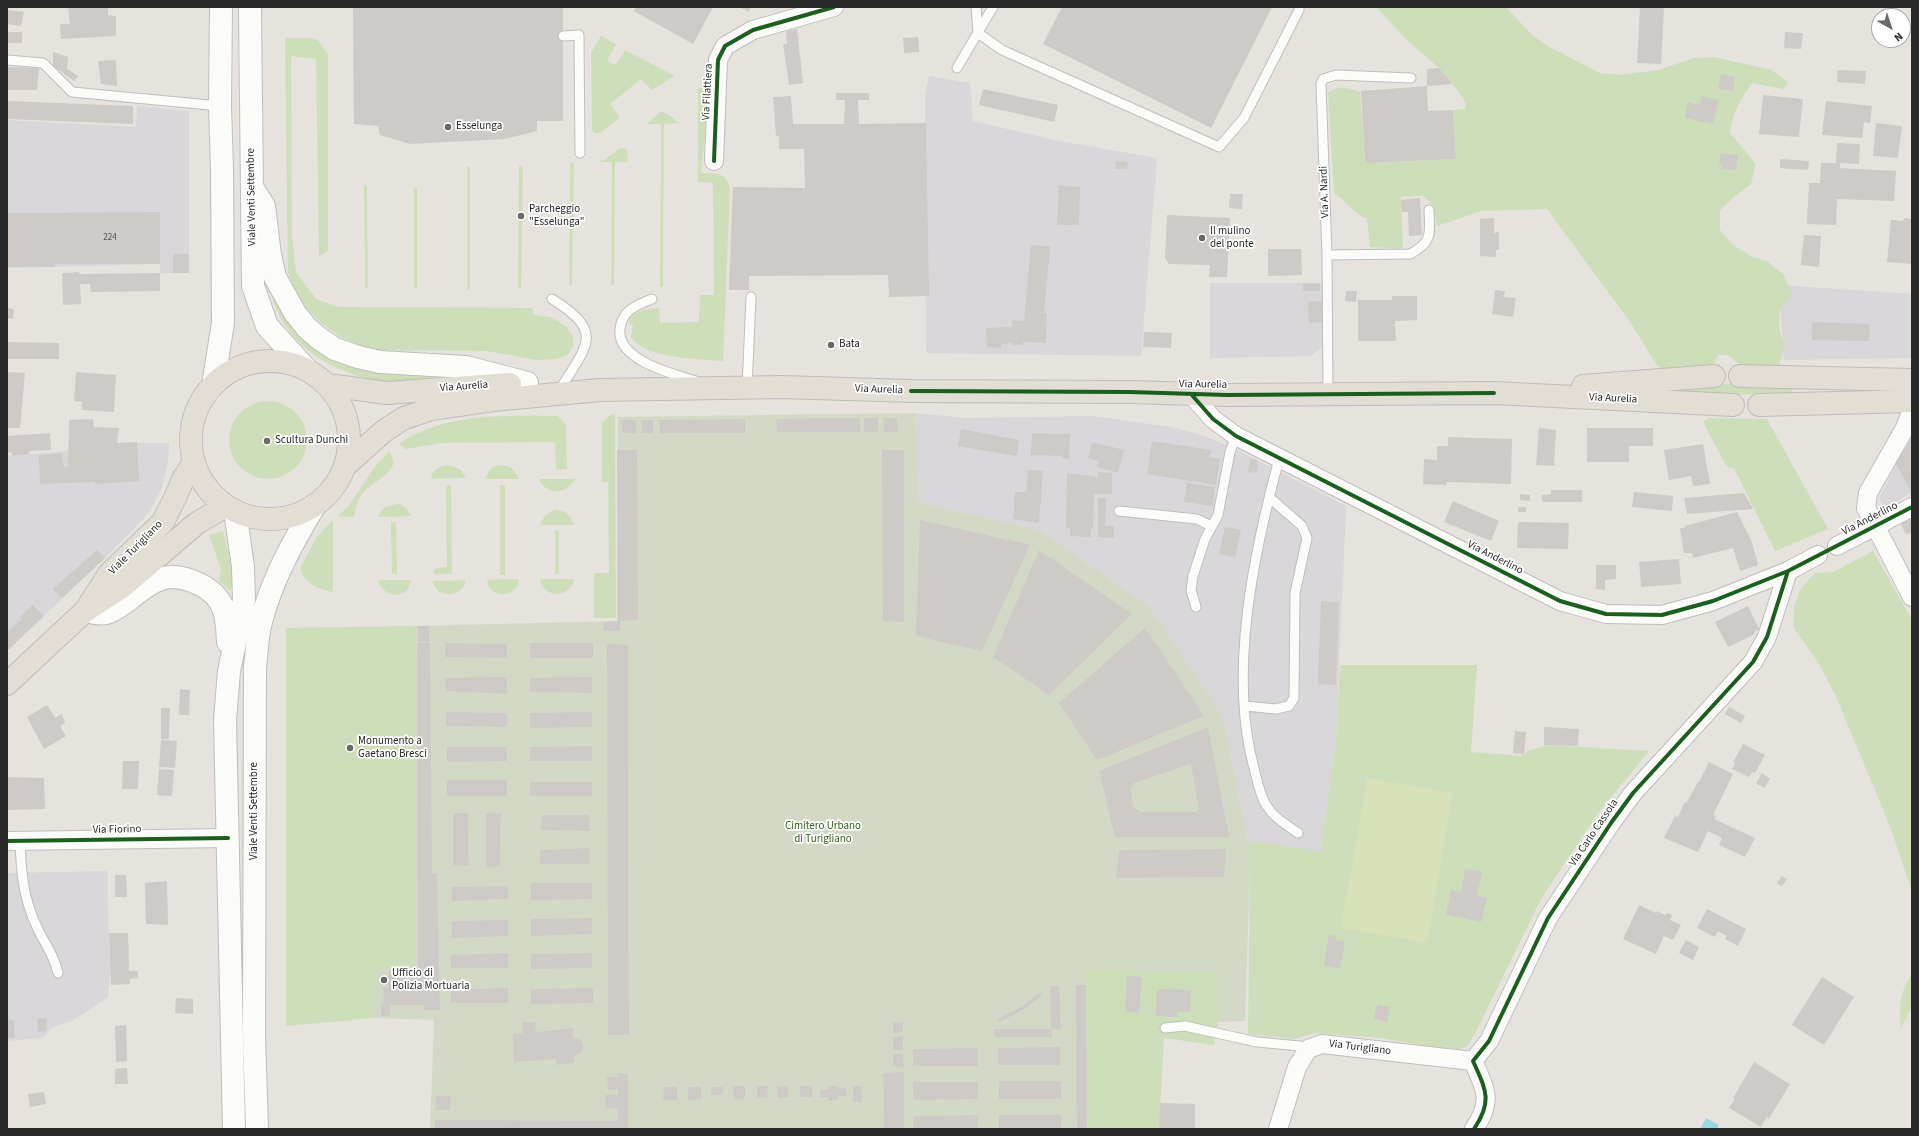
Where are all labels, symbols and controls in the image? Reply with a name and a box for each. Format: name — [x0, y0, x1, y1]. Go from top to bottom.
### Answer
north arrow — [1871, 8, 1911, 48]
text: N — [1891, 29, 1906, 45]
street label: Via Filattiera — [700, 63, 716, 121]
place label: Esselunga — [456, 120, 502, 134]
marker: Esselunga — [443, 122, 453, 132]
street label: Viale Venti Settembre — [245, 148, 259, 246]
street label: Via A. Nardi — [1317, 166, 1333, 218]
place label: Parcheggio "Esselunga" — [529, 203, 585, 229]
marker: Parcheggio "Esselunga" — [516, 211, 526, 221]
place label: Il mulino del ponte — [1210, 225, 1254, 251]
house number: 224 — [103, 233, 117, 243]
marker: Il mulino del ponte — [1197, 233, 1207, 243]
place label: Bata — [839, 338, 860, 352]
marker: Bata — [826, 340, 836, 350]
street label: Via Aurelia — [1179, 378, 1227, 392]
street label: Via Aurelia — [439, 379, 489, 395]
street label: Via Aurelia — [855, 383, 903, 397]
street label: Via Aurelia — [1589, 391, 1637, 407]
place label: Scultura Dunchi — [275, 434, 348, 448]
marker: Scultura Dunchi — [262, 436, 272, 446]
street label: Via Anderlino — [1840, 499, 1900, 539]
street label: Viale Turigliano — [106, 518, 166, 578]
street label: Via Anderlino — [1465, 538, 1525, 578]
place label: Monumento a Gaetano Bresci — [358, 735, 427, 761]
marker: Monumento a Gaetano Bresci — [345, 743, 355, 753]
street label: Viale Venti Settembre — [248, 762, 262, 860]
street label: Via Carlo Cassola — [1567, 797, 1621, 869]
park label: Cimitero Urbano di Turigliano — [785, 820, 861, 846]
street label: Via Fiorino — [93, 823, 141, 837]
place label: Ufficio di Polizia Mortuaria — [392, 967, 470, 993]
marker: Ufficio di Polizia Mortuaria — [379, 975, 389, 985]
street label: Via Turigliano — [1328, 1038, 1392, 1058]

